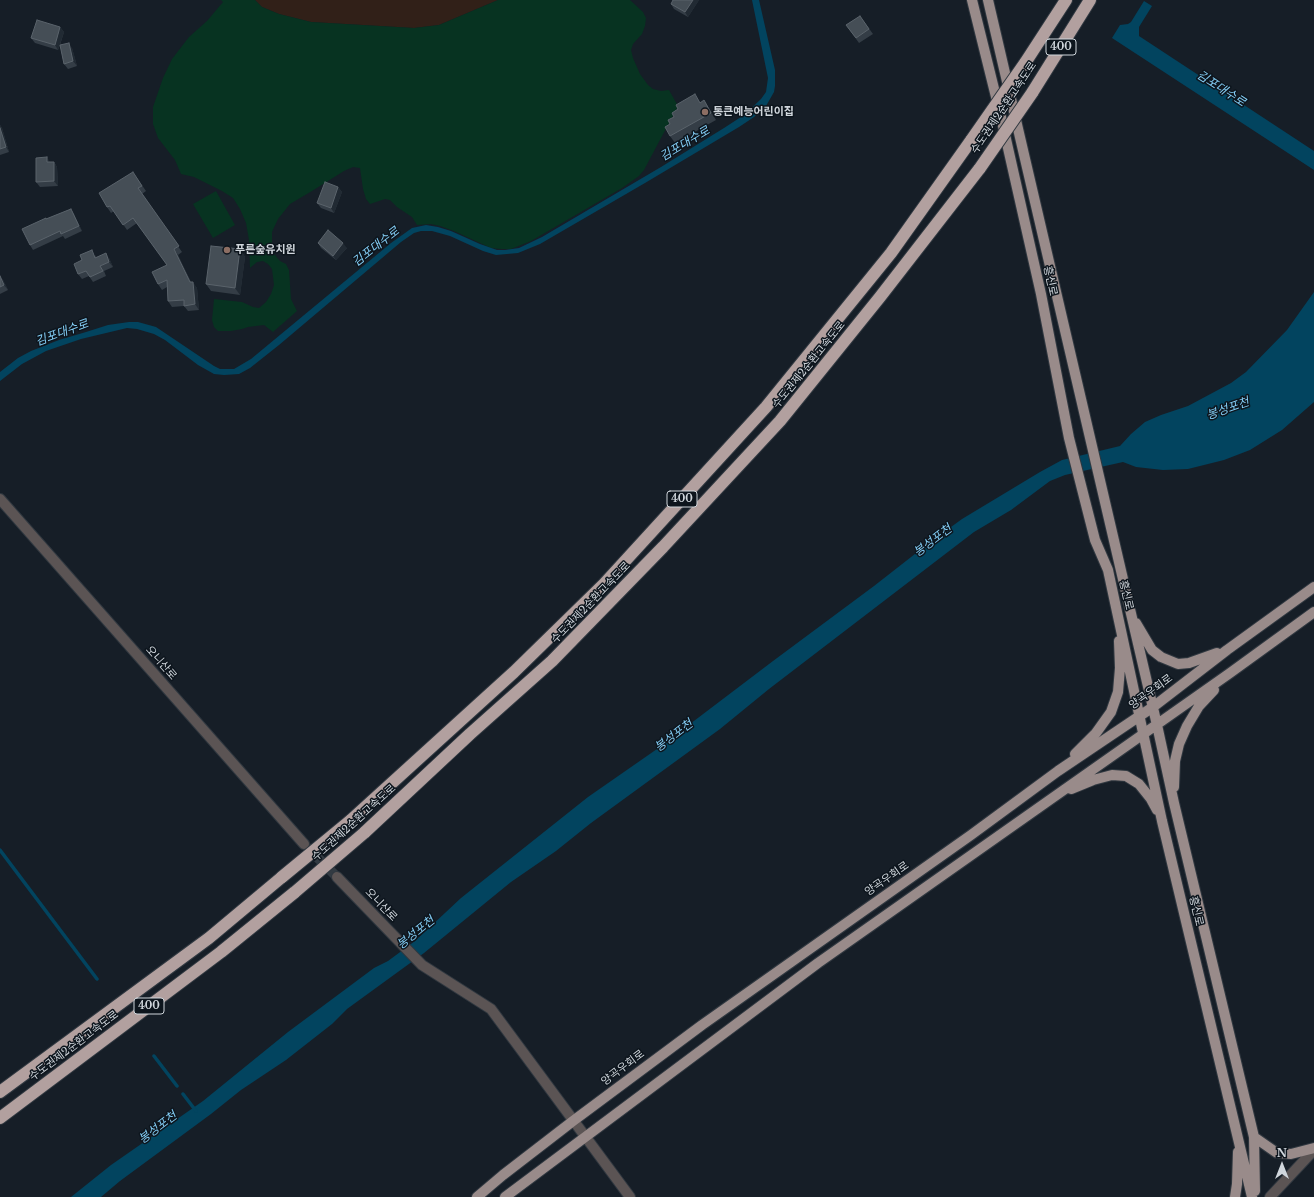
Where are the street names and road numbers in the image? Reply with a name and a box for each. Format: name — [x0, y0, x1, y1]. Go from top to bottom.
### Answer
road number: 400 — [1046, 39, 1076, 55]
street label: 수도권제2순환고속도로 — [968, 60, 1040, 156]
street label: 흥신로 — [1040, 265, 1060, 297]
street label: 수도권제2순환고속도로 — [770, 319, 848, 411]
road number: 400 — [667, 491, 697, 507]
street label: 수도권제2순환고속도로 — [549, 560, 633, 646]
street label: 흥신로 — [1116, 579, 1136, 611]
street label: 오니산로 — [143, 643, 179, 683]
street label: 양곡우회로 — [1127, 672, 1175, 712]
street label: 수도권제2순환고속도로 — [309, 782, 399, 864]
street label: 양곡우회로 — [862, 859, 912, 899]
street label: 오니산로 — [362, 886, 400, 924]
street label: 흥신로 — [1186, 895, 1206, 927]
road number: 400 — [134, 998, 164, 1014]
street label: 수도권제2순환고속도로 — [27, 1008, 121, 1084]
street label: 양곡우회로 — [599, 1048, 647, 1088]

